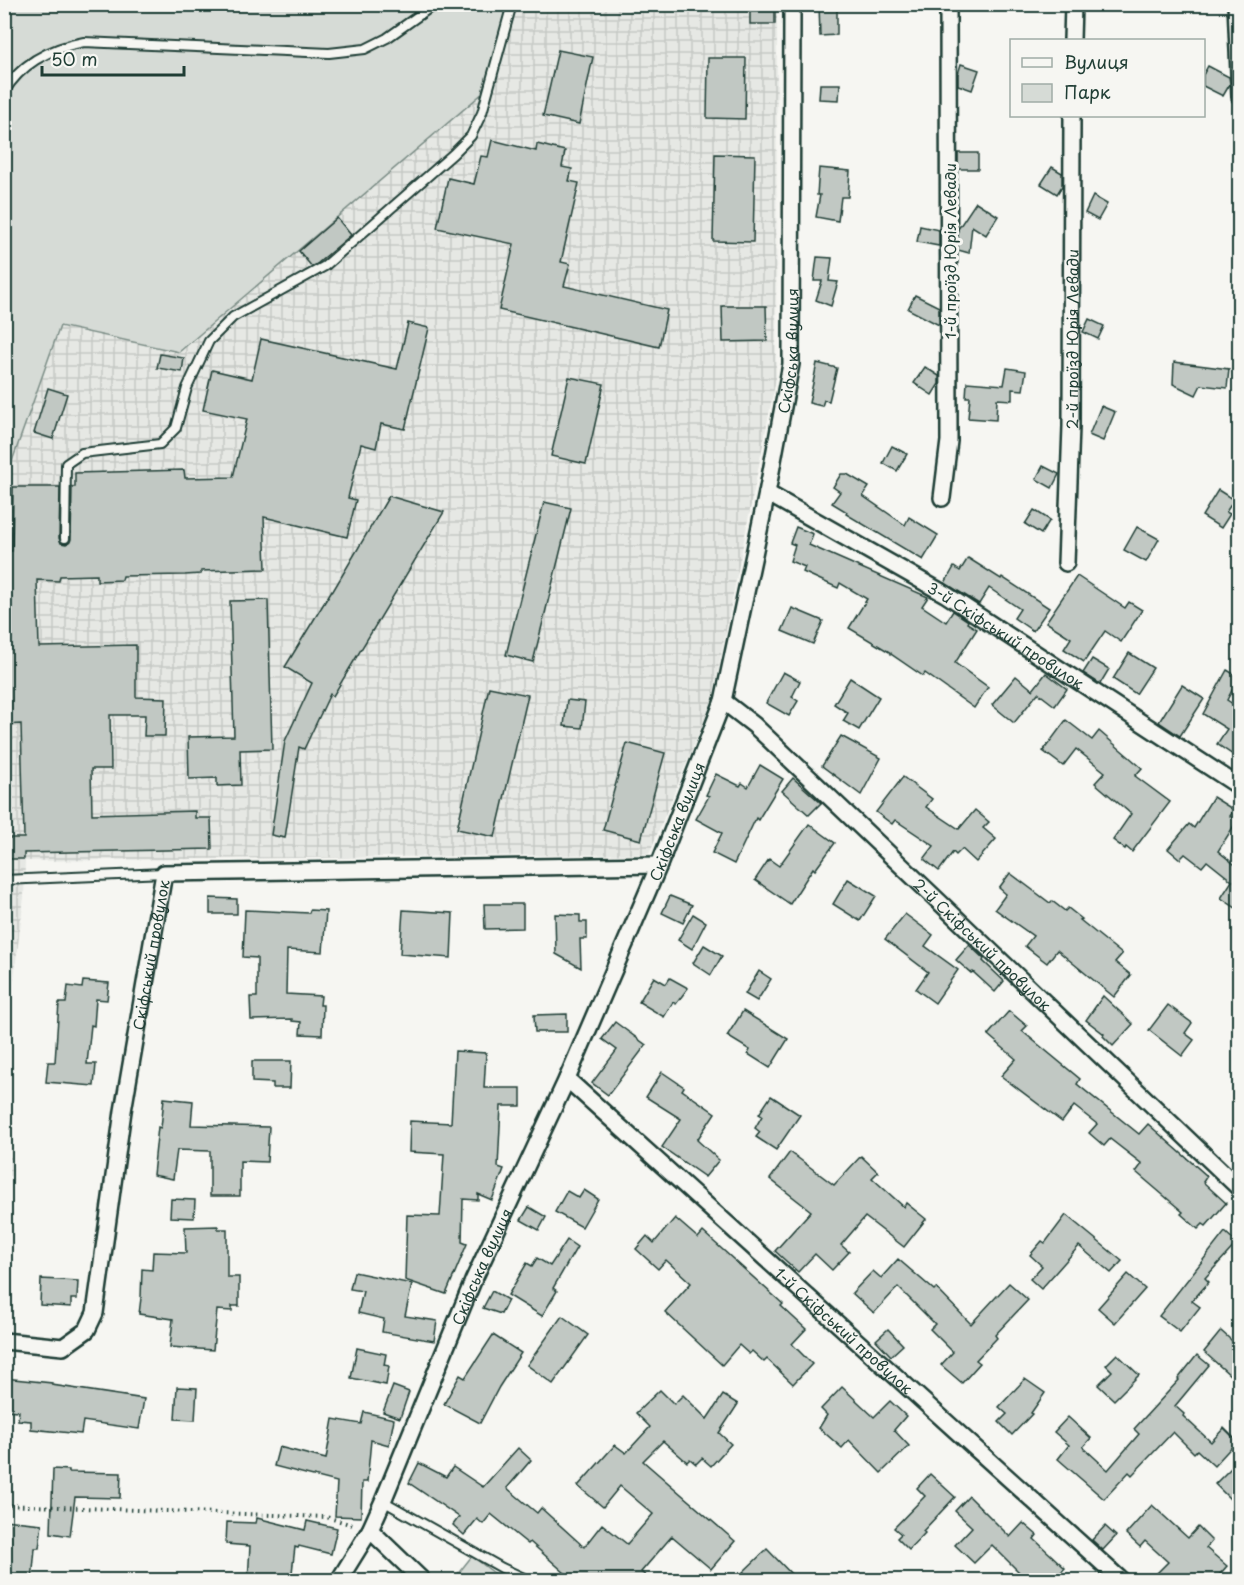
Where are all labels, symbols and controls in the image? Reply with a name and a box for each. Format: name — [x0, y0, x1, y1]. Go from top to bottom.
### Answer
scale bar — [42, 39, 184, 77]
legend — [1010, 39, 1205, 117]
text: 50 m — [51, 45, 98, 72]
text: Вулиця — [1064, 48, 1129, 75]
text: Парк — [1064, 78, 1111, 105]
street label: 1-й проїзд Юрія Левади — [938, 163, 961, 339]
street label: 2-й проїзд Юрія Левади — [1059, 249, 1083, 429]
street label: Скіфська вулиця — [771, 288, 803, 415]
street label: 3-й Скіфський провулок — [924, 575, 1089, 694]
street label: Скіфська вулиця — [642, 759, 710, 884]
street label: 2-й Скіфський провулок — [909, 872, 1057, 1015]
street label: Скіфський провулок — [126, 878, 174, 1032]
street label: Скіфська вулиця — [445, 1204, 517, 1328]
street label: 1-й Скіфський провулок — [770, 1261, 919, 1399]

